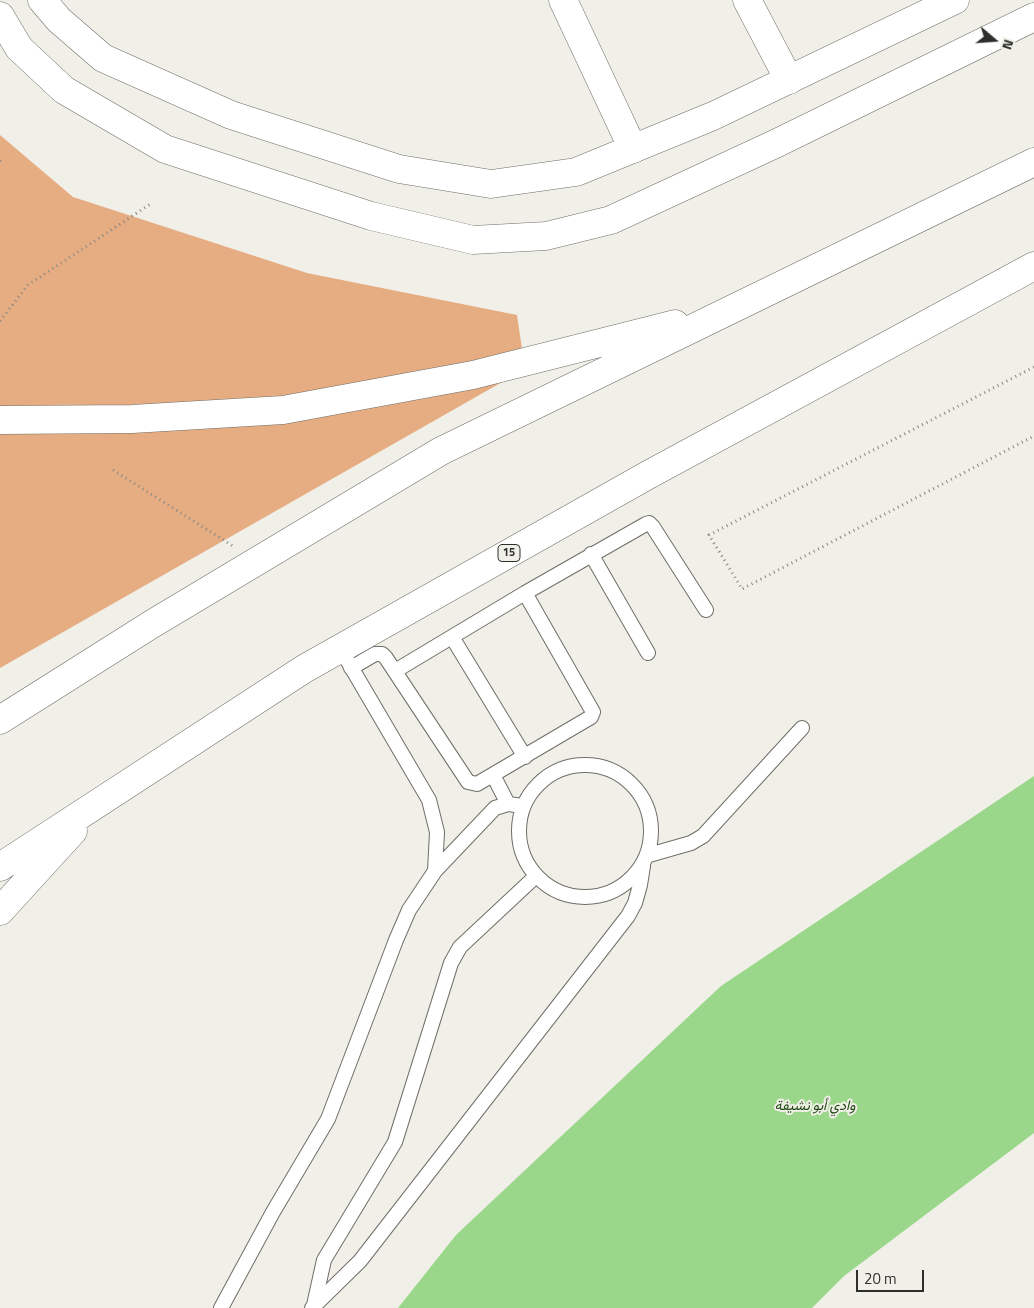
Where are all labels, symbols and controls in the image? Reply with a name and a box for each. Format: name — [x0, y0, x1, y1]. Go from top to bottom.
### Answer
north arrow — [969, 15, 1019, 65]
text: N — [997, 37, 1020, 53]
road number: 15 — [498, 544, 520, 562]
water label: وادي أبو نشيفة — [775, 1099, 855, 1115]
scale bar — [859, 1260, 926, 1292]
text: 20 m — [864, 1267, 897, 1290]

